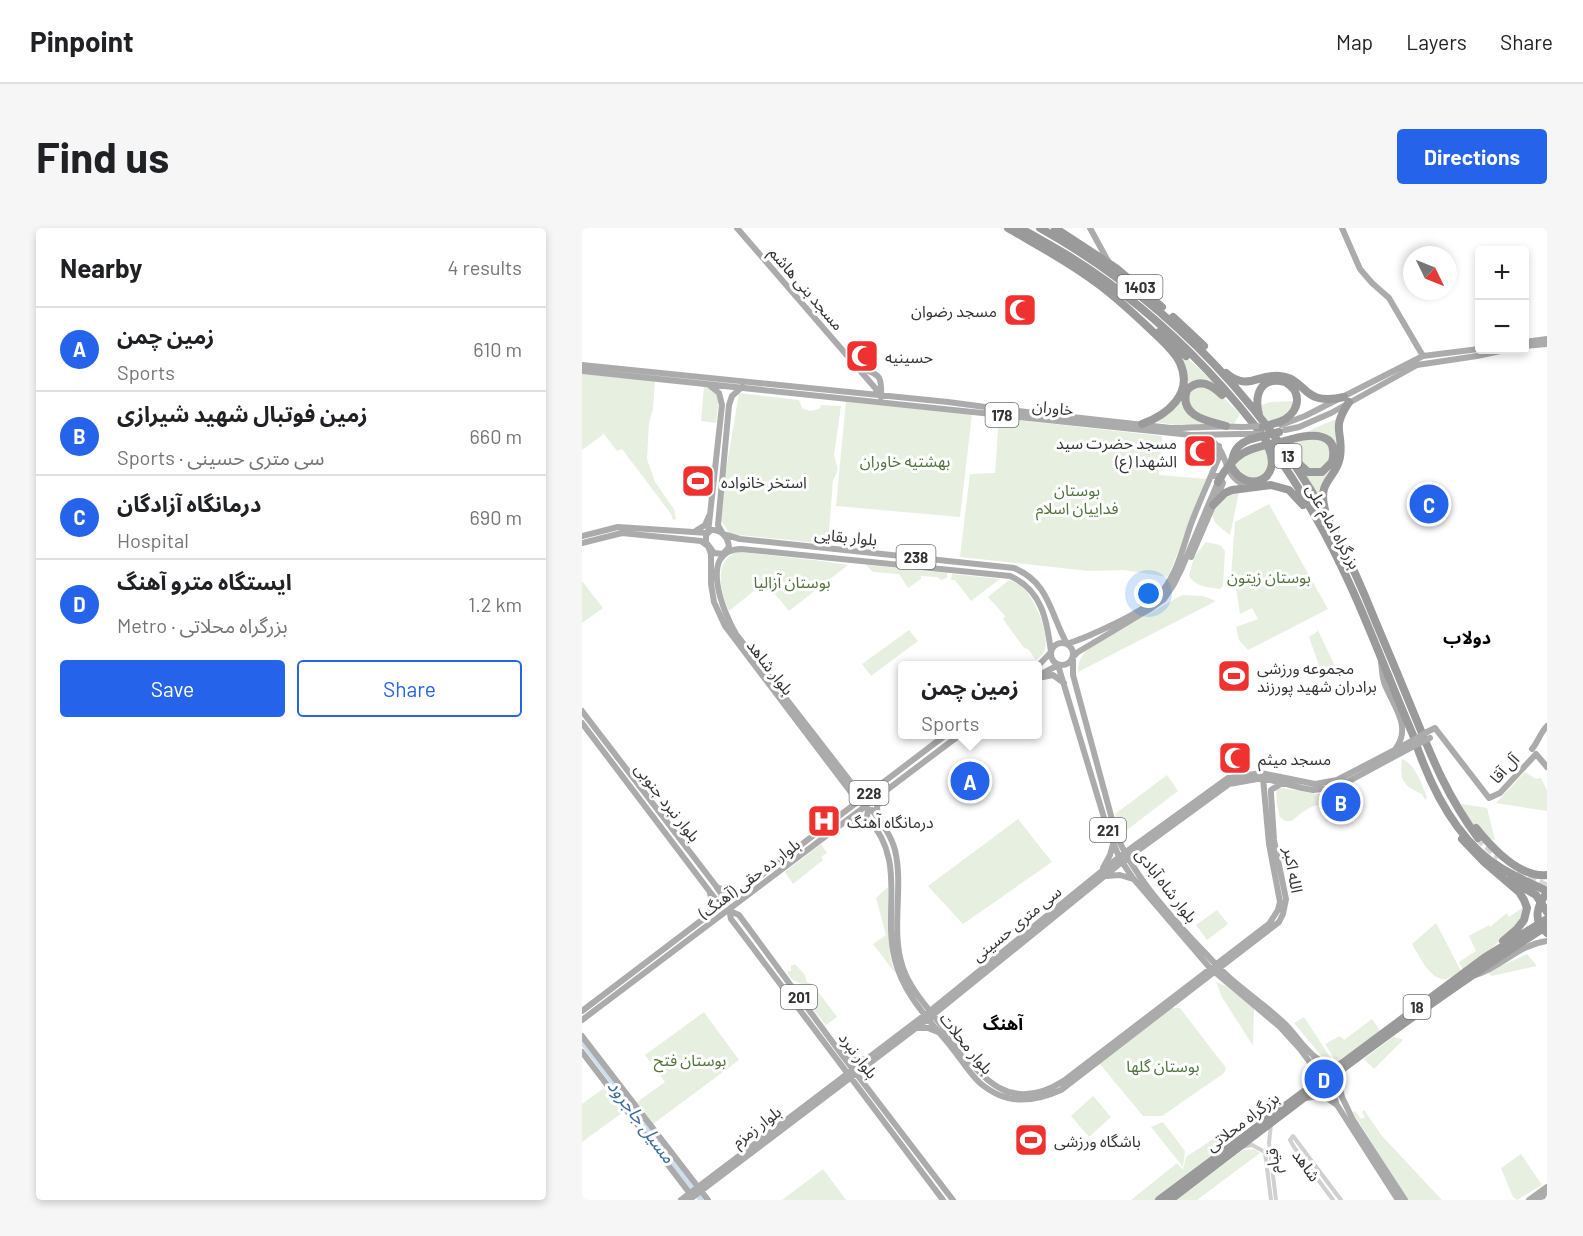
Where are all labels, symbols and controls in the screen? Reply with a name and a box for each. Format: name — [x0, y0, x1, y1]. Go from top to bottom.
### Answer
text: Pinpoint — [30, 24, 134, 58]
text: Map — [1336, 29, 1373, 54]
text: Layers — [1406, 29, 1467, 54]
text: Share — [1500, 29, 1553, 54]
button: Directions — [1397, 129, 1547, 184]
text: Find us — [36, 131, 169, 181]
street label: مسجد بنی هاشم — [763, 242, 848, 336]
north arrow — [1403, 246, 1457, 300]
map controls — [1475, 246, 1529, 354]
button: + — [1475, 246, 1529, 300]
text: Nearby — [60, 252, 142, 283]
text: 4 results — [447, 255, 522, 279]
road number: 1403 — [1118, 275, 1162, 299]
mosque icon: مسجد رضوان — [1002, 292, 1038, 328]
button: − — [1475, 300, 1529, 354]
place label: مسجد رضوان — [911, 301, 997, 321]
text: زمین چمن — [117, 322, 214, 348]
text: A — [73, 337, 86, 361]
text: 610 m — [473, 337, 522, 361]
mosque icon: حسینیه — [844, 338, 880, 374]
place label: حسینیه — [885, 347, 933, 366]
text: Sports — [117, 360, 175, 384]
street label: خاوران — [1031, 395, 1075, 420]
text: زمین فوتبال شهید شیرازی — [117, 400, 367, 426]
road number: 178 — [986, 403, 1018, 427]
text: B — [73, 424, 86, 448]
text: 660 m — [470, 424, 522, 448]
place label: مسجد حضرت سید الشهدا (ع) — [1056, 433, 1177, 474]
mosque icon: مسجد حضرت سید الشهدا (ع) — [1182, 433, 1218, 469]
road number: 13 — [1274, 444, 1302, 468]
text: Sports · سی متری حسینی — [117, 445, 324, 469]
park label: بهشتیه خاوران — [860, 451, 950, 471]
sports icon: استخر خانواده — [680, 463, 716, 499]
place label: استخر خانواده — [721, 472, 807, 492]
park label: بوستان فداییان اسلام — [1036, 480, 1118, 521]
street label: بزرگراه امام علی — [1299, 480, 1365, 574]
pin: C — [1410, 482, 1448, 526]
text: درمانگاه آزادگان — [117, 490, 261, 516]
text: C — [73, 505, 86, 529]
text: 690 m — [469, 505, 522, 529]
street label: بلوار بقایی — [814, 523, 878, 550]
text: Hospital — [117, 528, 189, 552]
road number: 238 — [896, 545, 936, 569]
park label: بوستان زیتون — [1227, 567, 1311, 587]
text: ایستگاه مترو آهنگ — [117, 568, 292, 594]
park label: بوستان آزالیا — [753, 572, 831, 592]
your location — [1134, 579, 1163, 608]
text: D — [73, 592, 86, 616]
text: 1.2 km — [468, 592, 522, 616]
text: Metro · بزرگراه محلاتی — [117, 613, 288, 637]
district label: دولاب — [1443, 626, 1491, 648]
street label: بلوار شاهد — [743, 636, 798, 699]
sports icon: مجموعه ورزشی برادران شهید پورزند — [1216, 658, 1252, 694]
place label: مجموعه ورزشی برادران شهید پورزند — [1257, 658, 1377, 697]
button: Save — [60, 660, 285, 717]
button: Share — [297, 660, 522, 717]
popup — [898, 661, 1042, 739]
text: زمین چمن — [921, 673, 1019, 699]
text: Sports — [921, 711, 979, 735]
mosque icon: مسجد میثم — [1217, 740, 1253, 776]
street label: آل آقا — [1486, 748, 1525, 788]
place label: مسجد میثم — [1258, 749, 1331, 772]
pin: A — [950, 758, 990, 804]
street label: بلوار نبرد جنوبی — [631, 759, 705, 846]
pin: B — [1322, 780, 1360, 824]
road number: 228 — [850, 781, 888, 805]
hospital icon: درمانگاه آهنگ — [806, 803, 842, 839]
place label: درمانگاه آهنگ — [847, 812, 934, 832]
road number: 221 — [1090, 818, 1126, 842]
street label: بلوار ده حقی (آهنگ) — [694, 834, 804, 924]
street label: بلوار شاه آبادی — [1131, 844, 1202, 927]
street label: الله اکبر — [1279, 845, 1307, 894]
street label: سی متری حسینی — [967, 881, 1065, 966]
road number: 201 — [781, 985, 817, 1009]
road number: 18 — [1404, 995, 1430, 1019]
street label: بلوار محلات — [936, 1008, 998, 1078]
district label: آهنگ — [983, 1012, 1024, 1034]
street label: بلوار نبرد — [835, 1028, 882, 1082]
park label: بوستان فتح — [654, 1050, 726, 1073]
park label: بوستان گلها — [1126, 1056, 1200, 1076]
pin: D — [1304, 1056, 1344, 1102]
water label: مسیل جاجرود — [603, 1075, 681, 1168]
street label: بزرگراه محلاتی — [1202, 1087, 1283, 1155]
street label: بلوار زمزم — [728, 1101, 787, 1154]
sports icon: باشگاه ورزشی — [1013, 1122, 1049, 1158]
place label: باشگاه ورزشی — [1054, 1131, 1141, 1151]
street label: شاهد — [1289, 1145, 1325, 1185]
street label: قیام — [1261, 1147, 1287, 1175]

